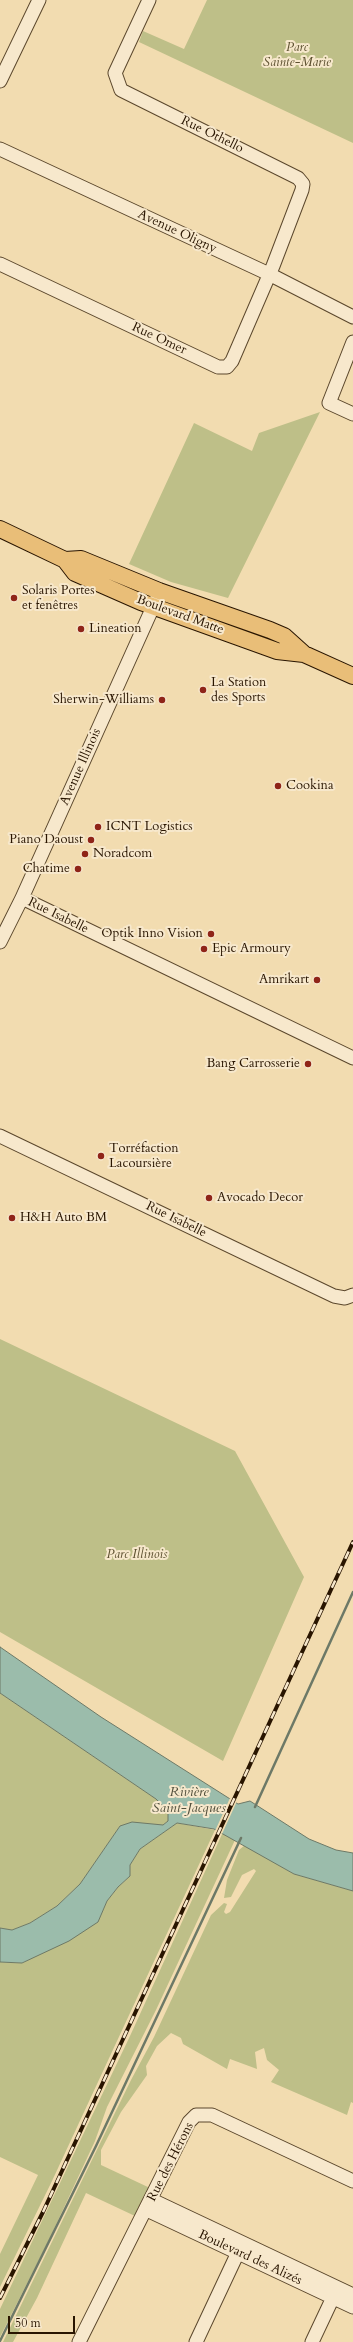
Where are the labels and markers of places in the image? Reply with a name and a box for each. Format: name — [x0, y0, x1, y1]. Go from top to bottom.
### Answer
place label: Solaris Portes et fenêtres — [22, 583, 95, 614]
marker: Solaris Portes et fenêtres — [9, 593, 19, 603]
place label: Lineation — [89, 621, 142, 637]
marker: Lineation — [76, 624, 86, 634]
place label: La Station des Sports — [211, 675, 266, 706]
marker: La Station des Sports — [198, 685, 208, 695]
place label: Sherwin-Williams — [53, 692, 154, 708]
marker: Sherwin-Williams — [157, 695, 167, 705]
place label: Cookina — [286, 778, 334, 794]
marker: Cookina — [273, 781, 283, 791]
place label: ICNT Logistics — [106, 819, 193, 835]
marker: ICNT Logistics — [93, 822, 103, 832]
place label: Piano Daoust — [9, 832, 83, 848]
marker: Piano Daoust — [86, 835, 96, 845]
place label: Noradcom — [93, 846, 152, 862]
marker: Noradcom — [80, 849, 90, 859]
place label: Chatime — [23, 861, 70, 877]
marker: Chatime — [73, 864, 83, 874]
place label: Optik Inno Vision — [101, 926, 203, 942]
marker: Optik Inno Vision — [206, 929, 216, 939]
place label: Epic Armoury — [212, 941, 291, 957]
marker: Epic Armoury — [199, 944, 209, 954]
place label: Amrikart — [259, 972, 309, 988]
marker: Amrikart — [312, 975, 322, 985]
place label: Bang Carrosserie — [206, 1056, 300, 1072]
marker: Bang Carrosserie — [303, 1059, 313, 1069]
place label: Torréfaction Lacoursière — [109, 1141, 179, 1172]
marker: Torréfaction Lacoursière — [96, 1151, 106, 1161]
place label: Avocado Decor — [217, 1190, 303, 1206]
marker: Avocado Decor — [204, 1193, 214, 1203]
place label: H&H Auto BM — [20, 1210, 107, 1226]
marker: H&H Auto BM — [7, 1213, 17, 1223]

